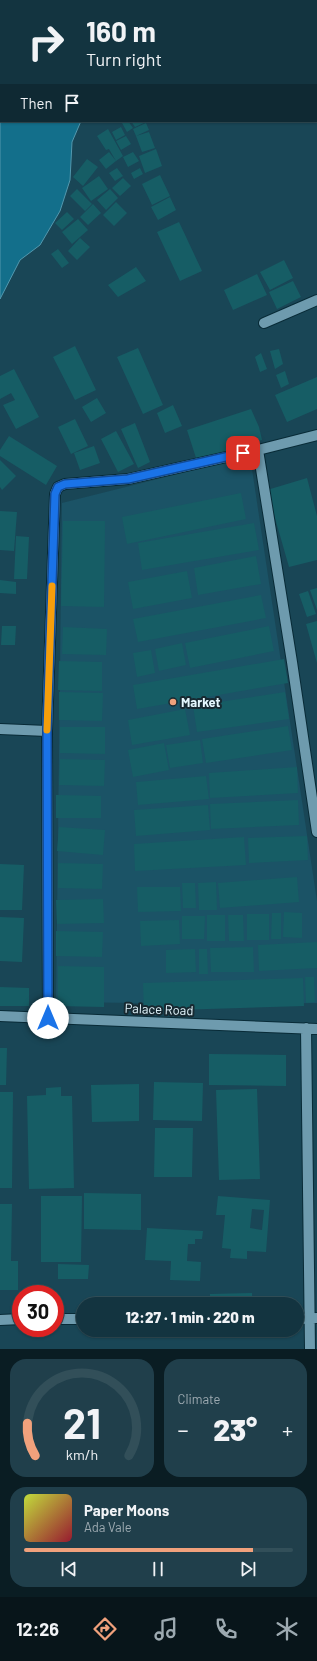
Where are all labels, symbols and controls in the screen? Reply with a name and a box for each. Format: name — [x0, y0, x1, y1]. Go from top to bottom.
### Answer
text: 160 m — [86, 14, 156, 48]
icon: right — [20, 16, 72, 68]
text: Turn right — [86, 48, 162, 70]
icon: arrive — [61, 92, 83, 114]
text: Then — [20, 94, 53, 112]
pin — [226, 436, 260, 470]
icon: arrive — [232, 442, 254, 464]
place label: Market — [181, 694, 220, 710]
marker: Market — [168, 697, 178, 707]
position arrow — [27, 997, 69, 1039]
street label: Palace Road — [124, 1000, 194, 1018]
speed limit sign: 30 — [12, 1285, 64, 1337]
text: 12:27 · 1 min · 220 m — [125, 1308, 255, 1326]
text: Climate — [178, 1391, 221, 1407]
text: 21 — [63, 1397, 101, 1447]
text: 23° — [213, 1411, 257, 1447]
text: − — [178, 1416, 189, 1442]
text: + — [282, 1416, 293, 1442]
text: km/h — [66, 1446, 98, 1463]
text: Paper Moons — [84, 1501, 169, 1519]
text: Ada Vale — [84, 1519, 132, 1535]
icon: previous — [58, 1558, 80, 1580]
icon: pause — [147, 1558, 169, 1580]
icon: next — [237, 1558, 259, 1580]
icon: directions — [91, 1615, 119, 1643]
icon: music — [152, 1615, 180, 1643]
icon: phone — [212, 1615, 240, 1643]
icon: climate — [273, 1615, 301, 1643]
text: 12:26 — [16, 1618, 59, 1640]

